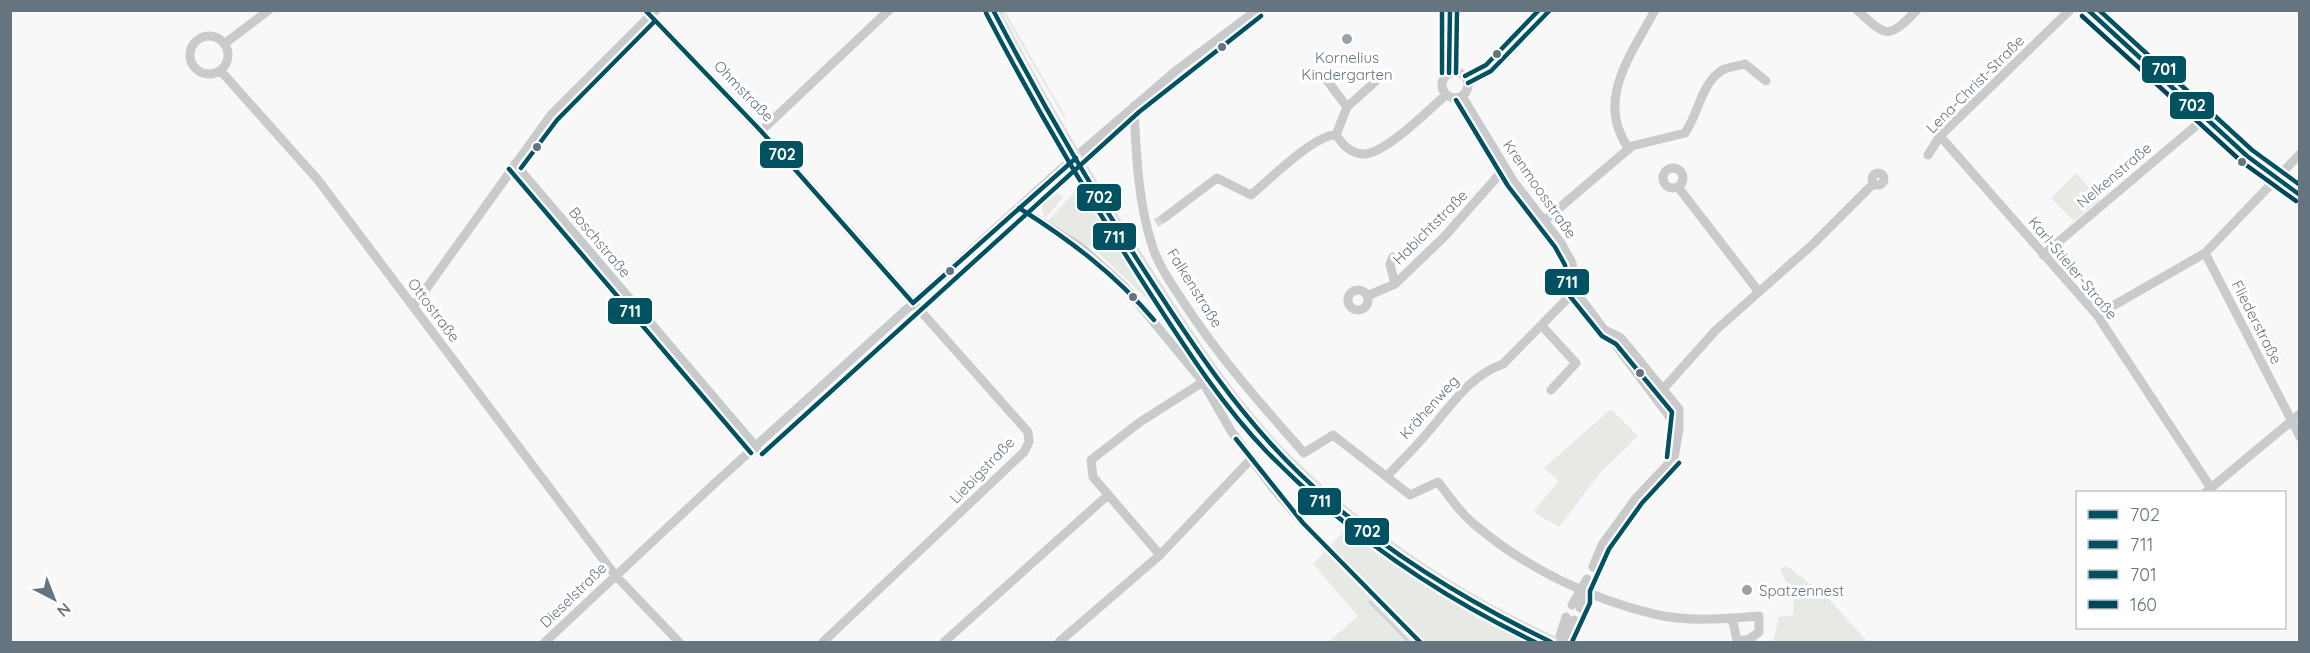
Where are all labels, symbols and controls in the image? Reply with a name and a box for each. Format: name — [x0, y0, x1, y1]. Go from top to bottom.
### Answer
street label: Lena-Christ-Straße — [1922, 31, 2028, 137]
marker: Kornelius Kindergarten — [1340, 32, 1354, 46]
unlabelled marker — [1216, 41, 1228, 53]
place label: Kornelius Kindergarten — [1301, 48, 1393, 84]
unlabelled marker — [1491, 48, 1503, 60]
line badge: 701 — [2141, 55, 2187, 84]
street label: Ohmstraße — [710, 56, 778, 126]
text: 701 — [2152, 59, 2176, 79]
line badge: 702 — [2169, 91, 2215, 120]
text: 702 — [2178, 95, 2206, 115]
street label: Krenmoosstraße — [1499, 136, 1581, 242]
street label: Nelkenstraße — [2073, 138, 2155, 212]
line badge: 702 — [759, 140, 804, 169]
unlabelled marker — [531, 141, 543, 153]
text: 702 — [768, 144, 796, 164]
unlabelled marker — [2236, 156, 2248, 168]
line badge: 702 — [1076, 183, 1122, 212]
street label: Habichtstraße — [1389, 186, 1471, 268]
text: 702 — [1085, 187, 1113, 207]
street label: Boschstraße — [565, 203, 635, 281]
street label: Karl-Stieler-Straße — [2024, 213, 2122, 323]
line badge: 711 — [1092, 222, 1137, 251]
text: 711 — [1103, 227, 1125, 247]
street label: Falkenstraße — [1163, 245, 1227, 331]
unlabelled marker — [944, 265, 956, 277]
line badge: 711 — [1544, 268, 1590, 296]
text: 711 — [1556, 272, 1578, 292]
street label: Ottostraße — [404, 274, 464, 346]
street label: Fliederstraße — [2228, 277, 2286, 367]
unlabelled marker — [1127, 291, 1139, 303]
line badge: 711 — [607, 297, 653, 325]
text: 711 — [619, 301, 641, 321]
unlabelled marker — [1634, 367, 1646, 379]
street label: Krähenweg — [1395, 371, 1463, 443]
street label: Liebigstraße — [945, 433, 1019, 507]
line badge: 711 — [1297, 487, 1342, 516]
text: 711 — [1309, 491, 1331, 511]
legend — [2076, 491, 2286, 629]
text: 702 — [2130, 503, 2160, 526]
line badge: 702 — [1344, 517, 1390, 546]
text: 702 — [1353, 521, 1381, 541]
text: 711 — [2130, 533, 2153, 556]
street label: Dieselstraße — [536, 558, 610, 632]
text: 701 — [2130, 563, 2157, 586]
north arrow — [24, 569, 84, 629]
place label: Spatzennest — [1759, 581, 1844, 600]
marker: Spatzennest — [1740, 583, 1754, 597]
text: 160 — [2130, 593, 2157, 616]
text: N — [53, 599, 75, 622]

